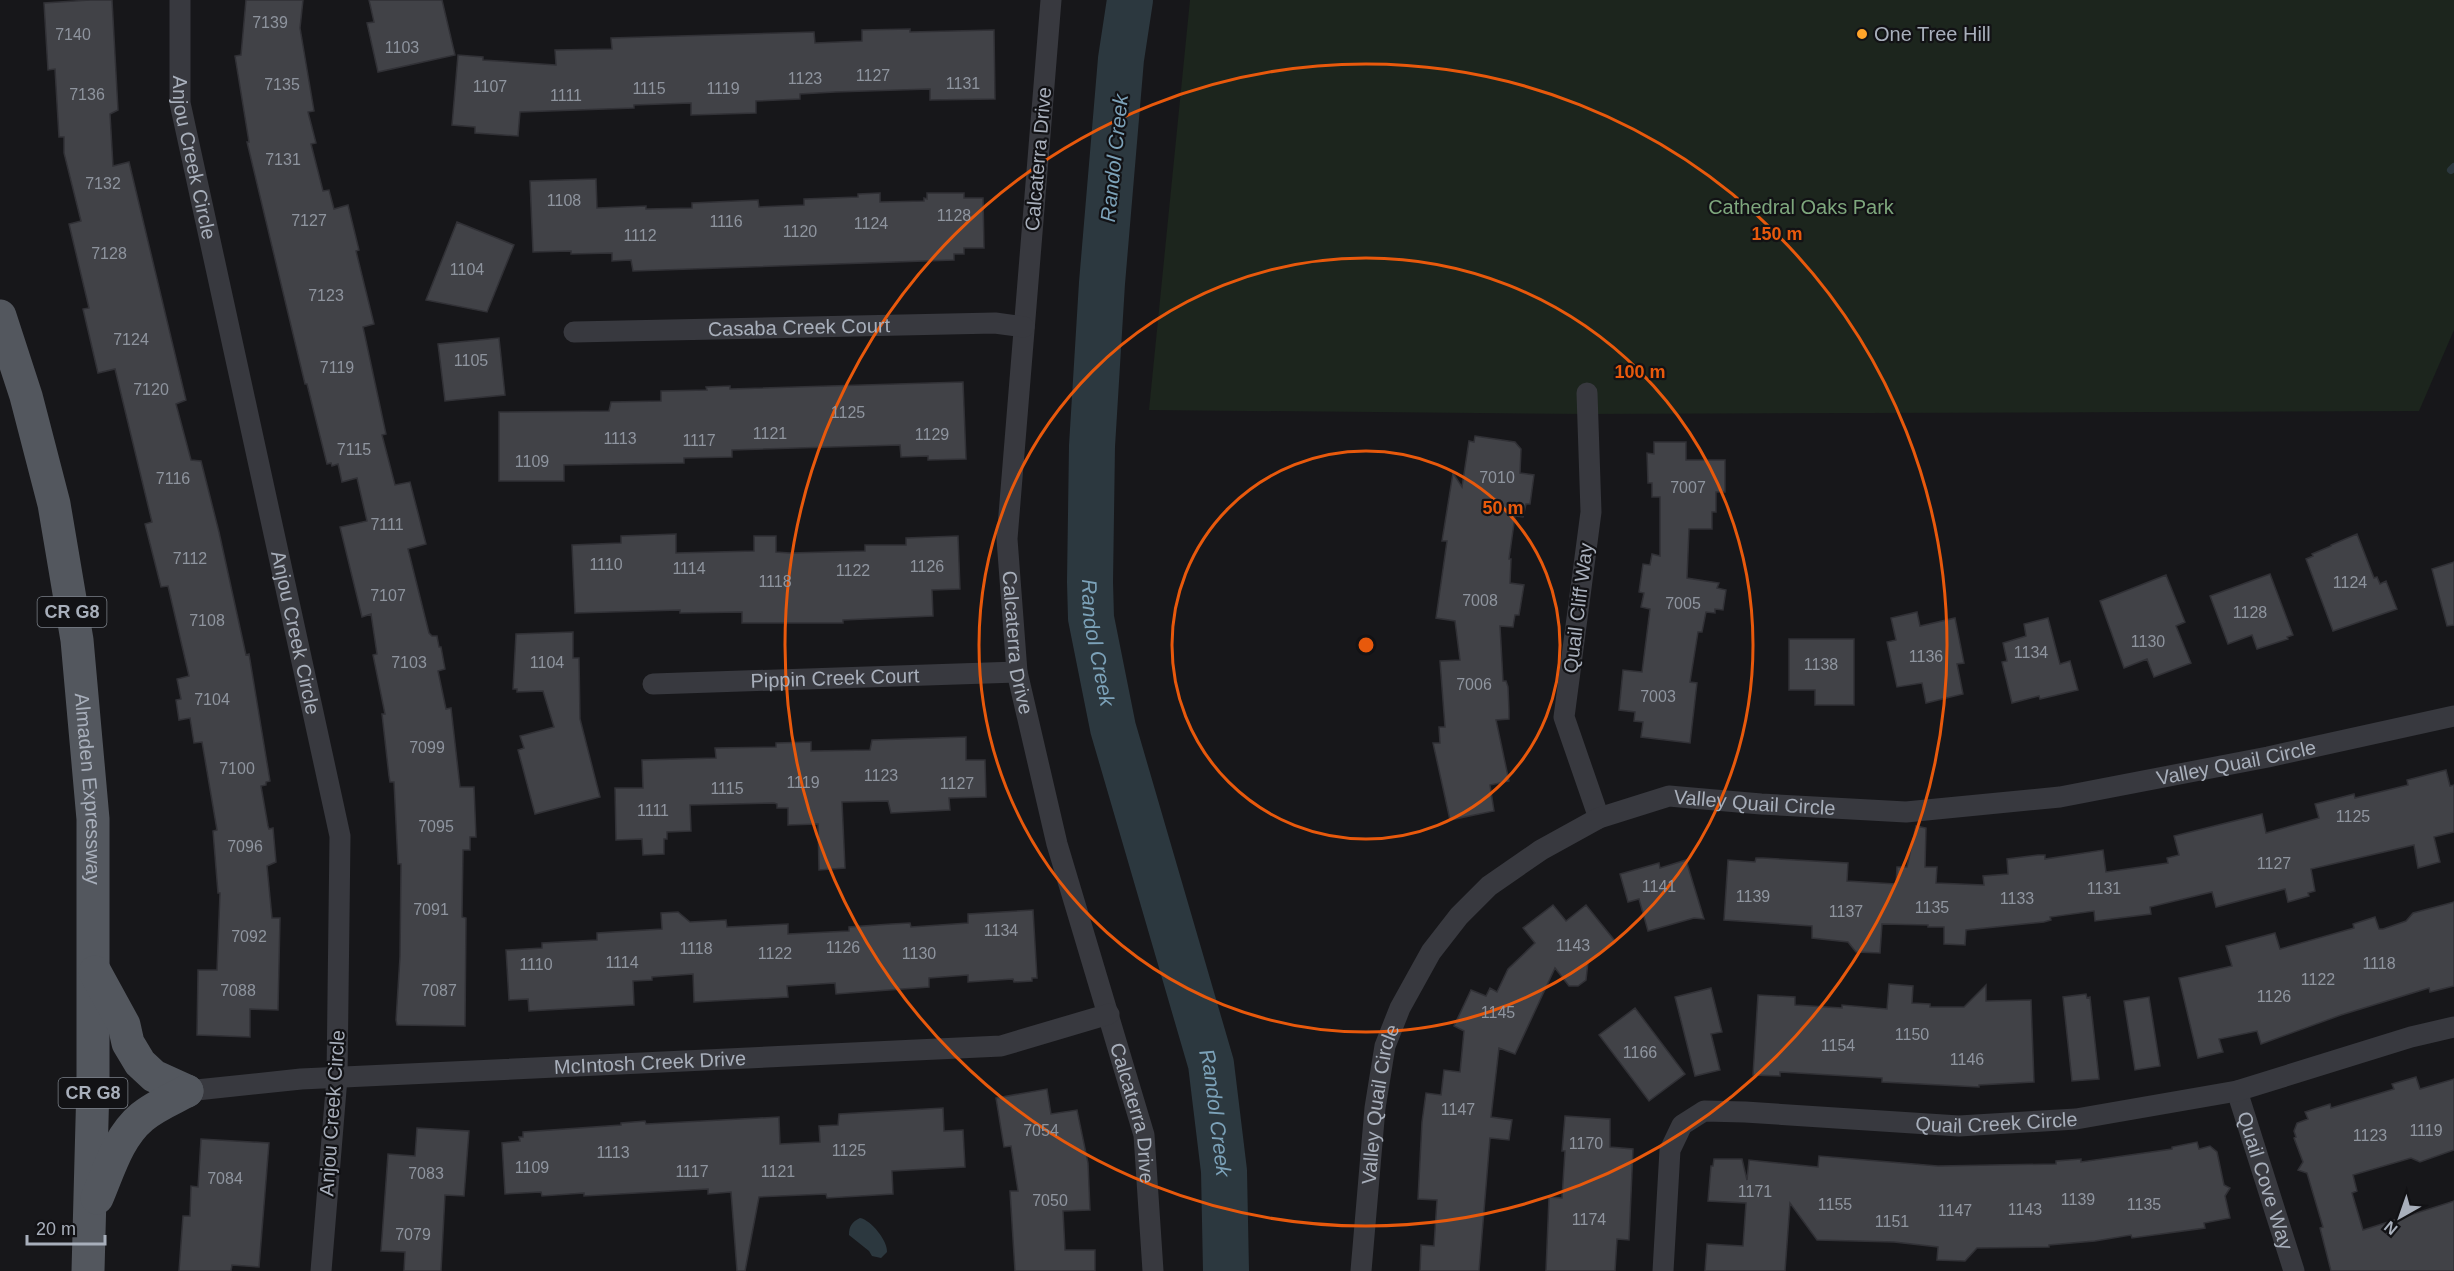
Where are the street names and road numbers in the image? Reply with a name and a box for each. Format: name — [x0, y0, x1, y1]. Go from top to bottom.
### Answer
street label: Anjou Creek Circle — [169, 76, 220, 242]
street label: Calcaterra Drive — [1021, 86, 1055, 232]
street label: Casaba Creek Court — [708, 314, 891, 340]
street label: Quail Cliff Way — [1559, 542, 1597, 674]
street label: Anjou Creek Circle — [267, 549, 324, 716]
street label: Calcaterra Drive — [998, 570, 1037, 716]
road number: CR G8 — [38, 597, 106, 627]
street label: Pippin Creek Court — [750, 664, 920, 692]
street label: Almaden Expressway — [71, 692, 104, 885]
street label: Valley Quail Circle — [2155, 736, 2318, 789]
street label: Valley Quail Circle — [1673, 785, 1836, 819]
street label: Valley Quail Circle — [1357, 1021, 1404, 1185]
street label: Anjou Creek Circle — [315, 1029, 349, 1197]
street label: Calcaterra Drive — [1106, 1040, 1158, 1184]
street label: McIntosh Creek Drive — [553, 1047, 747, 1078]
road number: CR G8 — [58, 1078, 128, 1108]
street label: Quail Creek Circle — [1915, 1108, 2078, 1137]
street label: Quail Cove Way — [2233, 1109, 2298, 1252]

